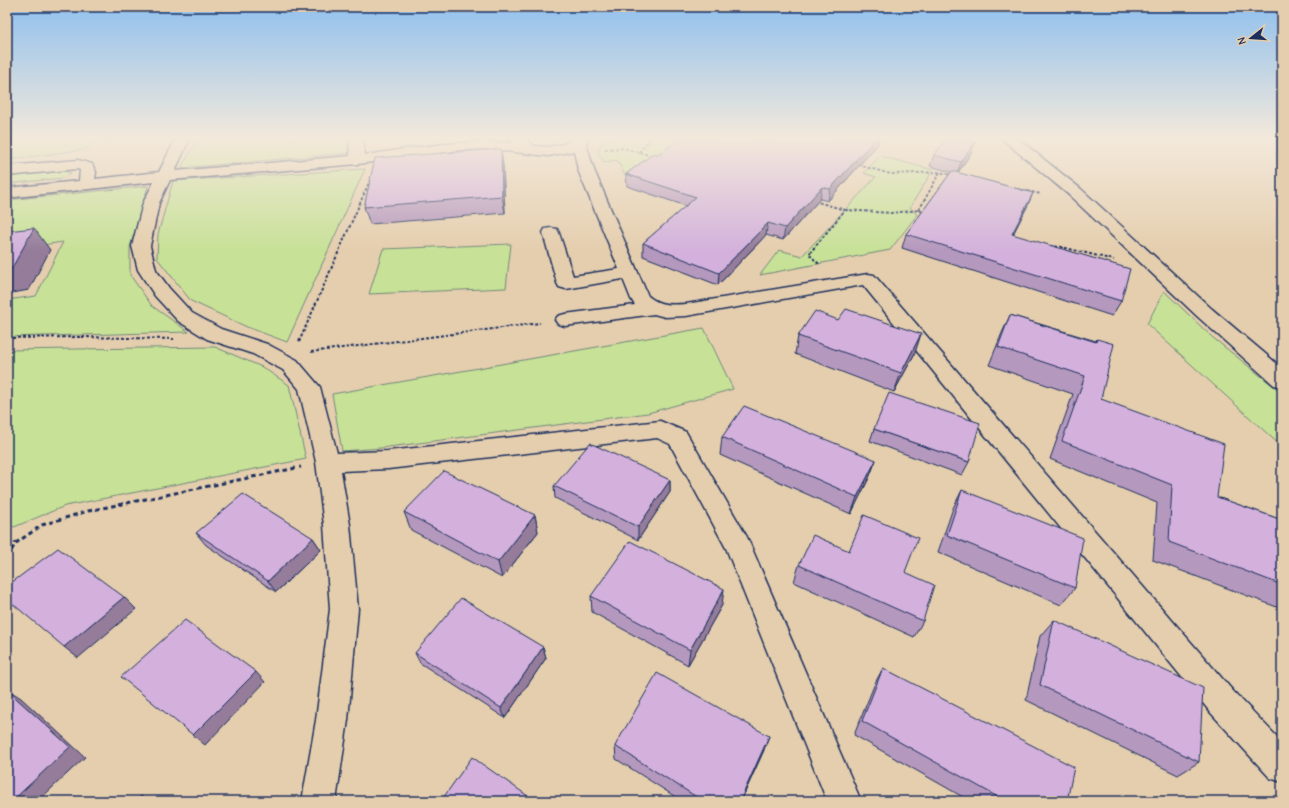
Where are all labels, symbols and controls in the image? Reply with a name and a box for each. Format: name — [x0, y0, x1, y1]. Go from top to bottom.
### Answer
north arrow — [1231, 18, 1271, 58]
text: N — [1235, 35, 1249, 46]

